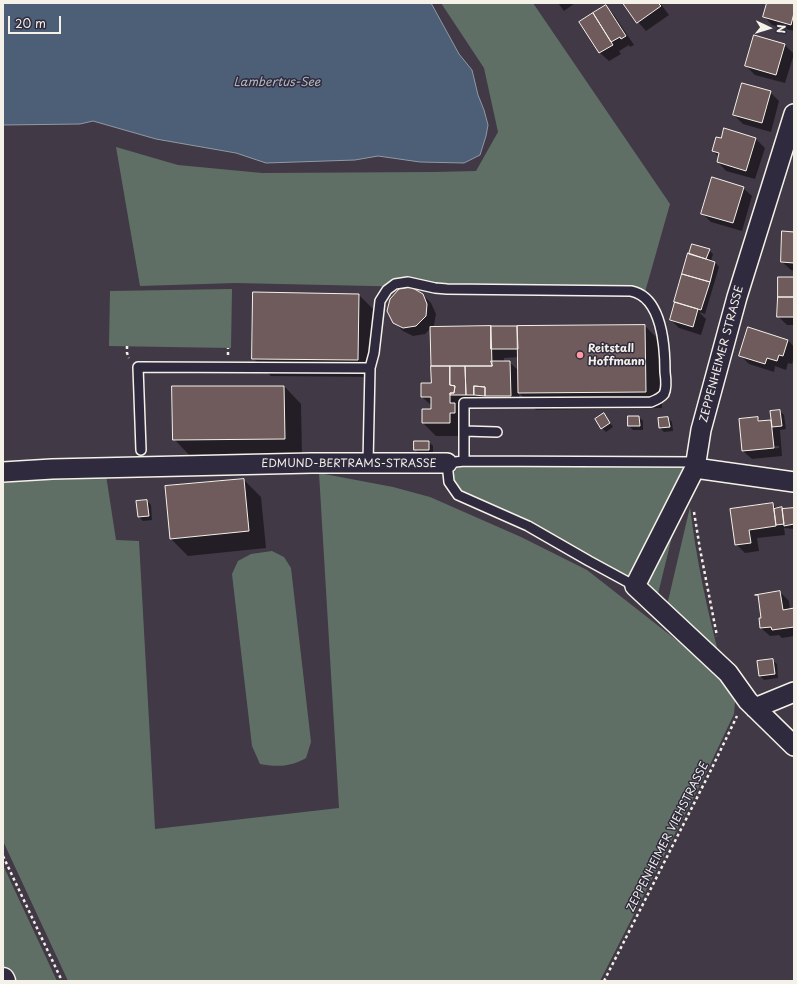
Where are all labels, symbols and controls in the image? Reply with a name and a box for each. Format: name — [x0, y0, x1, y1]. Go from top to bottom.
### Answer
scale bar — [10, 8, 63, 34]
north arrow — [749, 8, 789, 48]
text: 20 m — [15, 14, 46, 32]
text: N — [773, 24, 790, 34]
water label: Lambertus-See — [233, 76, 321, 90]
street label: ZEPPENHEIMER STRASSE — [697, 284, 747, 424]
place label: Reitstall Hoffmann — [588, 342, 645, 368]
marker: Reitstall Hoffmann — [575, 350, 585, 360]
street label: EDMUND-BERTRAMS-STRASSE — [261, 457, 437, 471]
street label: ZEPPENHEIMER VIEHSTRASSE — [624, 760, 712, 914]

